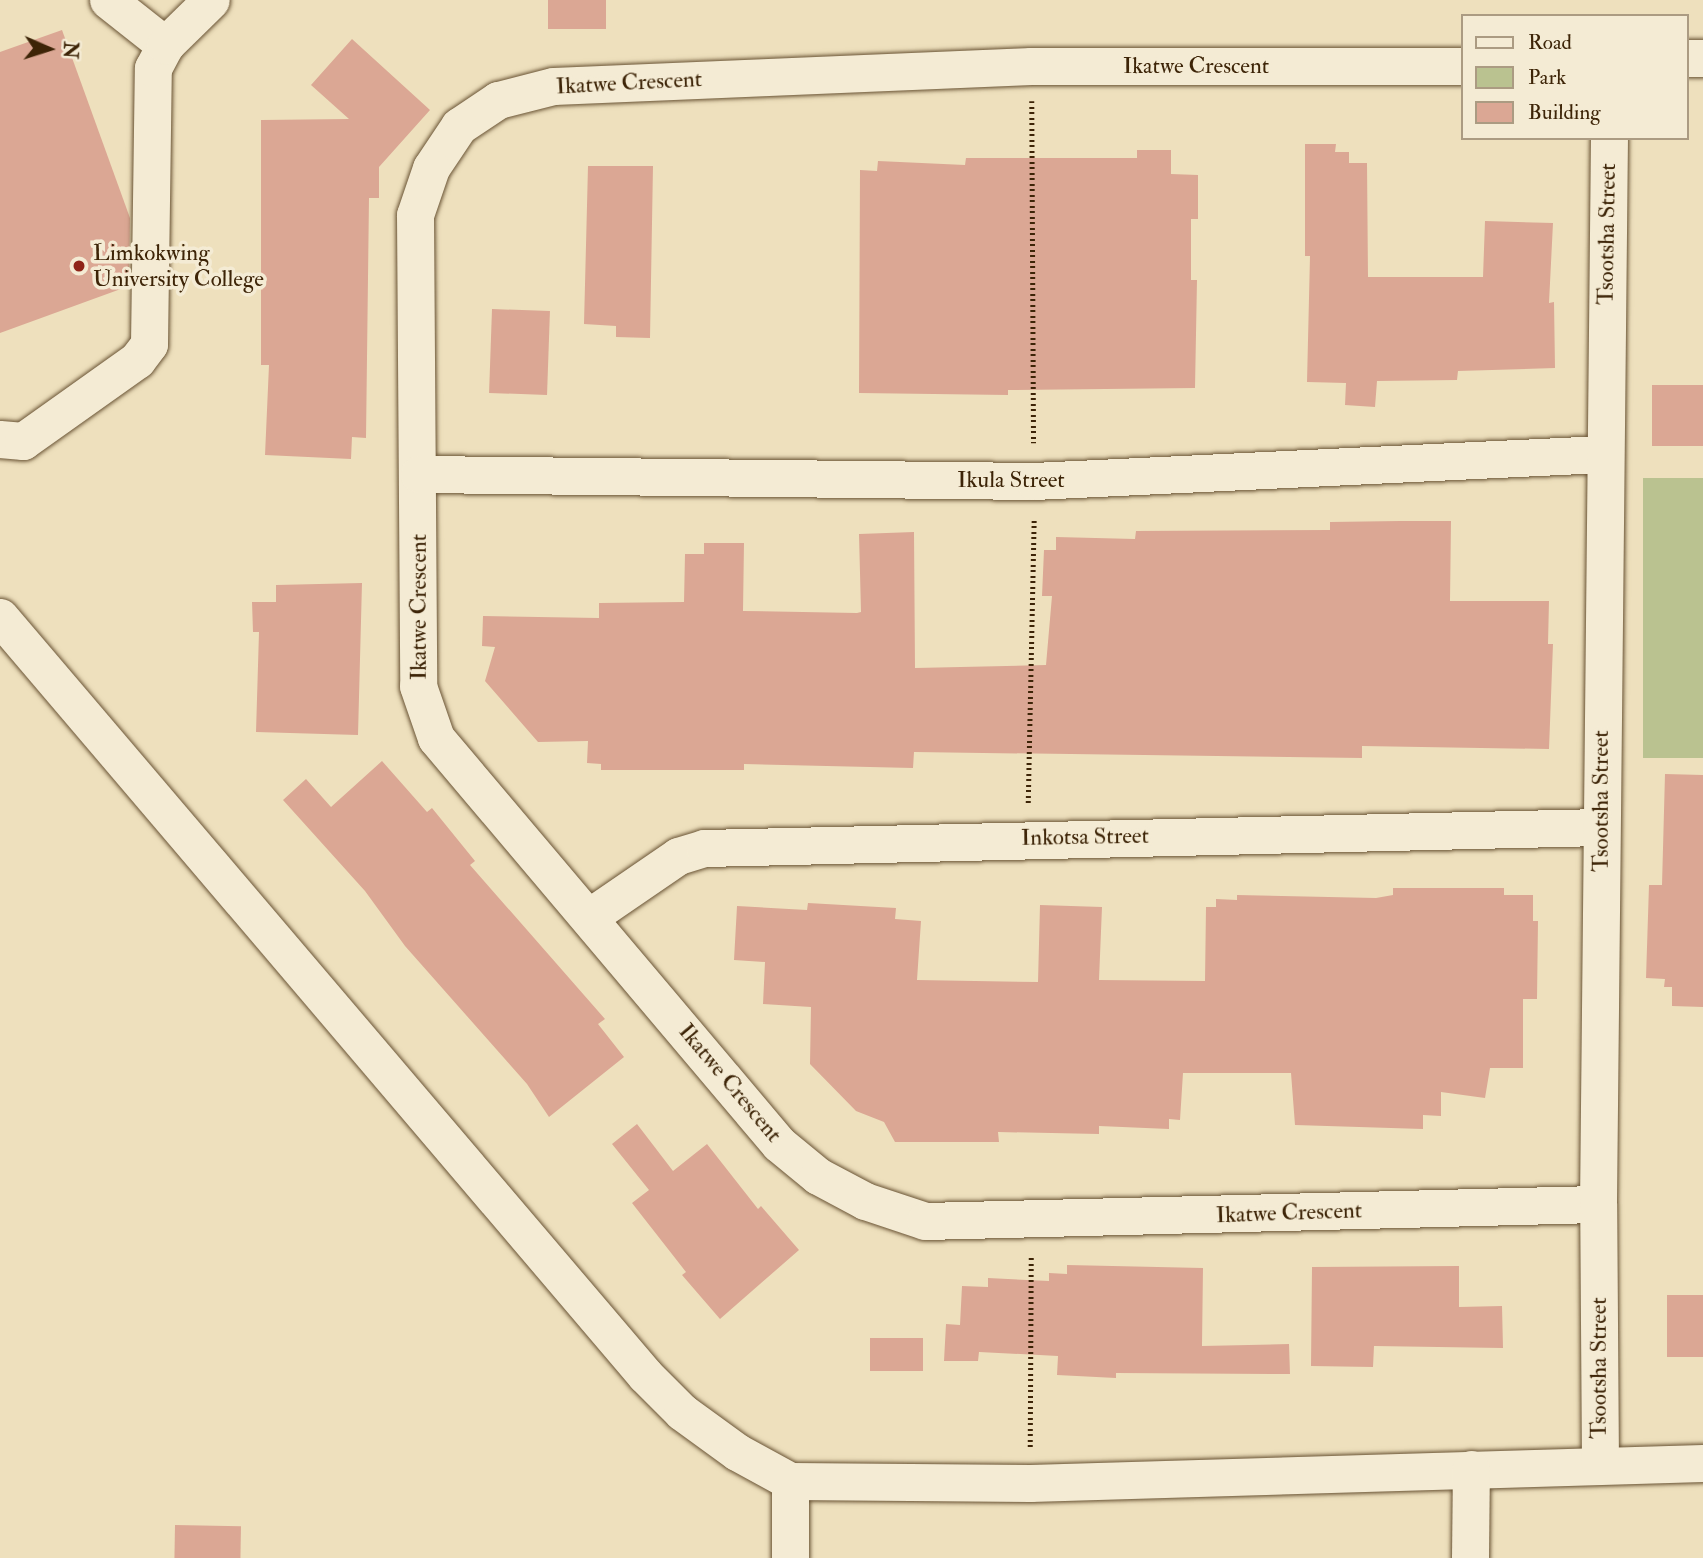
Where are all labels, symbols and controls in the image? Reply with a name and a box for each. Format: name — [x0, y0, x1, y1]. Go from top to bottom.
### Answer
north arrow — [14, 14, 84, 84]
legend — [1462, 14, 1689, 140]
text: Road — [1528, 29, 1572, 56]
text: N — [58, 41, 82, 59]
street label: Ikatwe Crescent — [1123, 52, 1269, 80]
text: Park — [1528, 64, 1566, 91]
street label: Ikatwe Crescent — [555, 65, 703, 101]
text: Building — [1528, 99, 1601, 126]
street label: Tsootsha Street — [1592, 163, 1622, 305]
place label: Limkokwing University College — [93, 239, 264, 293]
marker: Limkokwing University College — [71, 258, 87, 274]
street label: Ikula Street — [957, 466, 1065, 494]
street label: Ikatwe Crescent — [405, 534, 433, 680]
street label: Tsootsha Street — [1587, 730, 1615, 872]
street label: Inkotsa Street — [1021, 822, 1149, 852]
street label: Ikatwe Crescent — [672, 1018, 788, 1148]
street label: Ikatwe Crescent — [1215, 1197, 1363, 1229]
street label: Tsootsha Street — [1585, 1297, 1613, 1439]

